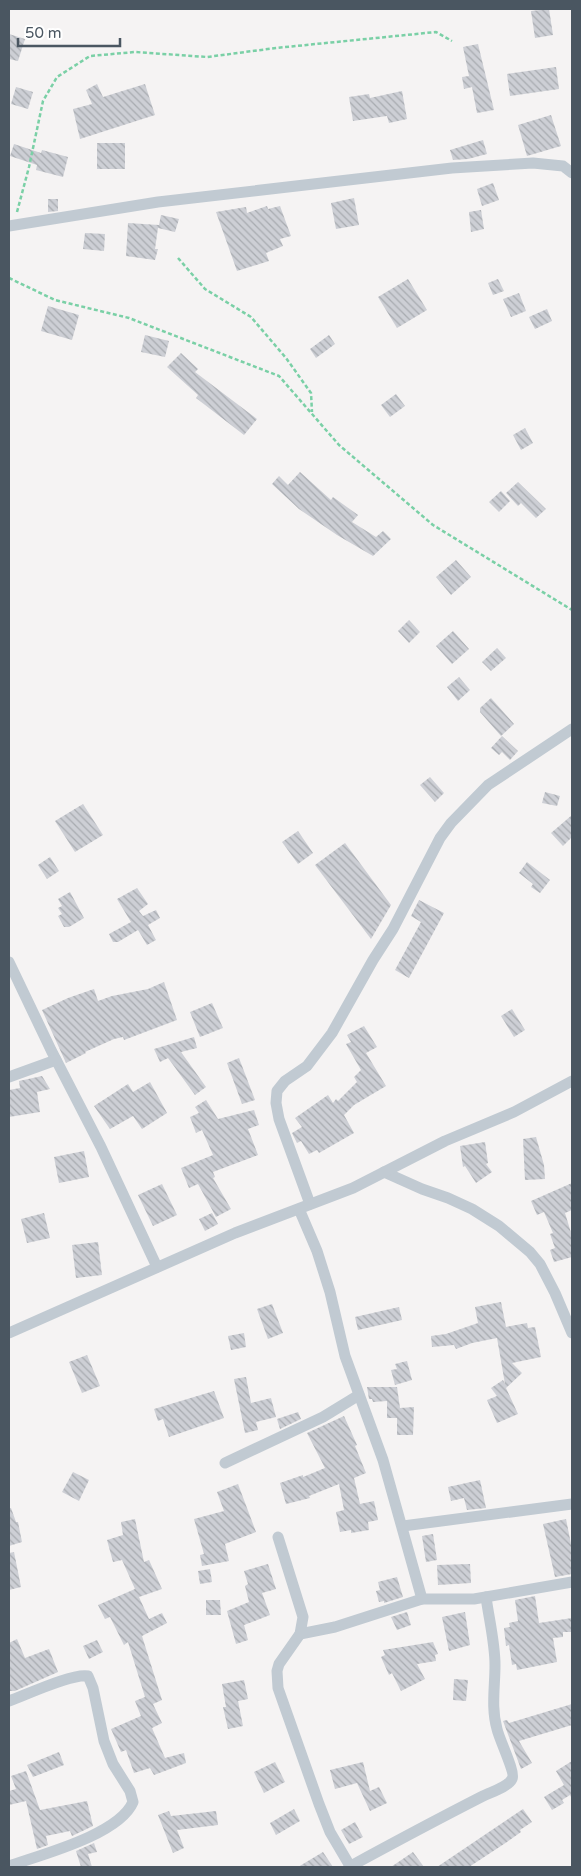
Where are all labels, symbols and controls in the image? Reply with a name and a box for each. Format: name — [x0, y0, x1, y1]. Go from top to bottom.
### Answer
scale bar — [18, 15, 120, 47]
text: 50 m — [25, 24, 62, 42]

